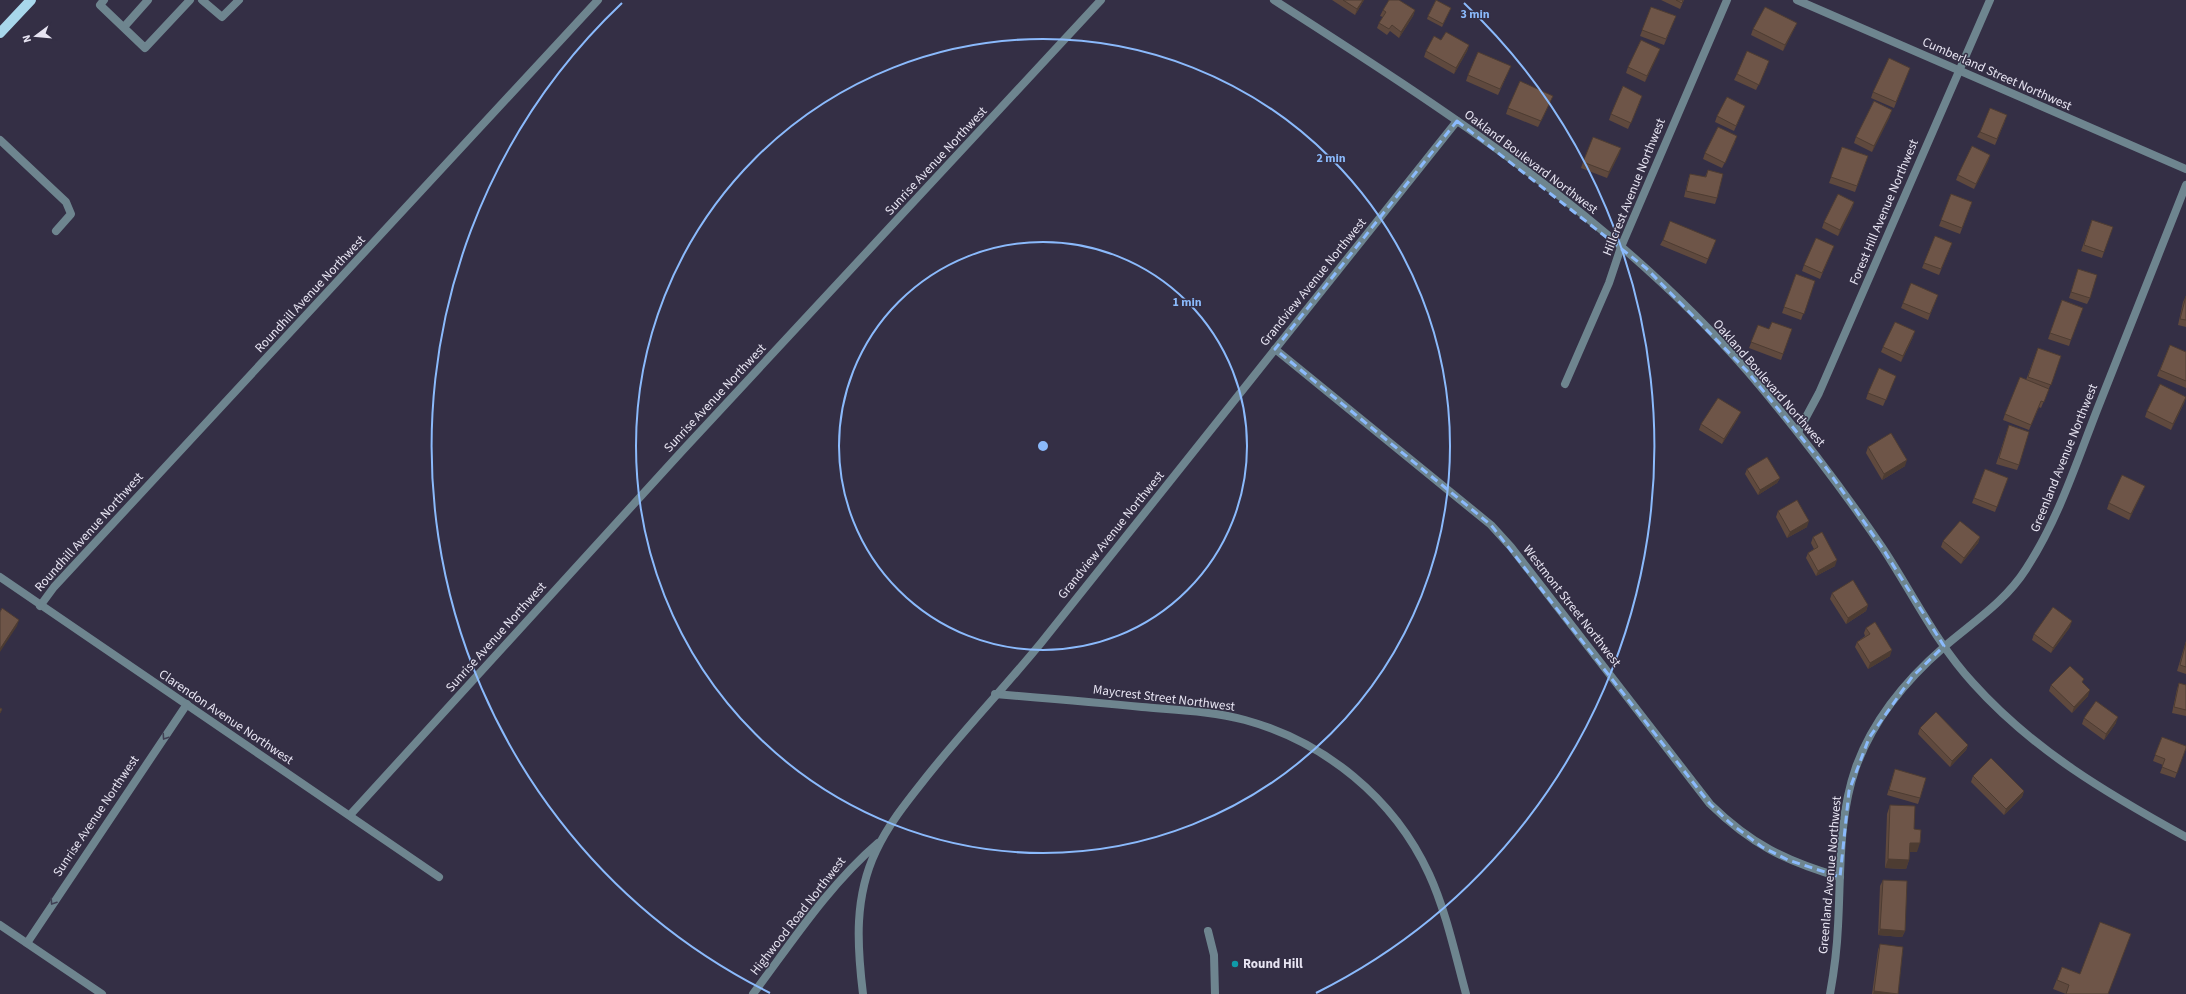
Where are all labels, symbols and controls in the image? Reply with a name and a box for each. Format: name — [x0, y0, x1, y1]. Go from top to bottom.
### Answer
text: 3 min — [1460, 6, 1490, 23]
north arrow — [16, 16, 56, 56]
text: N — [19, 33, 35, 44]
street label: Cumberland Street Northwest — [1919, 33, 2075, 115]
street label: Sunrise Avenue Northwest — [881, 102, 992, 219]
street label: Oakland Boulevard Northwest — [1460, 106, 1602, 219]
street label: Hillcrest Avenue Northwest — [1598, 115, 1670, 258]
street label: Forest Hill Avenue Northwest — [1845, 136, 1923, 288]
text: 2 min — [1316, 150, 1346, 167]
street label: Grandview Avenue Northwest — [1256, 214, 1371, 350]
street label: Roundhill Avenue Northwest — [251, 231, 370, 357]
text: 1 min — [1172, 294, 1202, 311]
street label: Oakland Boulevard Northwest — [1709, 315, 1830, 451]
street label: Sunrise Avenue Northwest — [660, 339, 771, 456]
street label: Greenland Avenue Northwest — [2026, 381, 2102, 535]
centre of rings — [1036, 439, 1050, 453]
street label: Grandview Avenue Northwest — [1054, 467, 1169, 603]
street label: Roundhill Avenue Northwest — [31, 468, 148, 595]
street label: Westmont Street Northwest — [1519, 541, 1626, 671]
street label: Sunrise Avenue Northwest — [442, 577, 551, 696]
street label: Clarendon Avenue Northwest — [155, 665, 297, 769]
street label: Maycrest Street Northwest — [1092, 680, 1237, 716]
one-way arrow — [163, 732, 170, 739]
street label: Sunrise Avenue Northwest — [49, 751, 144, 880]
street label: Greenland Avenue Northwest — [1814, 795, 1846, 955]
street label: Highwood Road Northwest — [746, 853, 850, 979]
one-way arrow — [51, 898, 58, 905]
place label: Round Hill — [1243, 955, 1303, 973]
marker: Round Hill — [1230, 959, 1240, 969]

